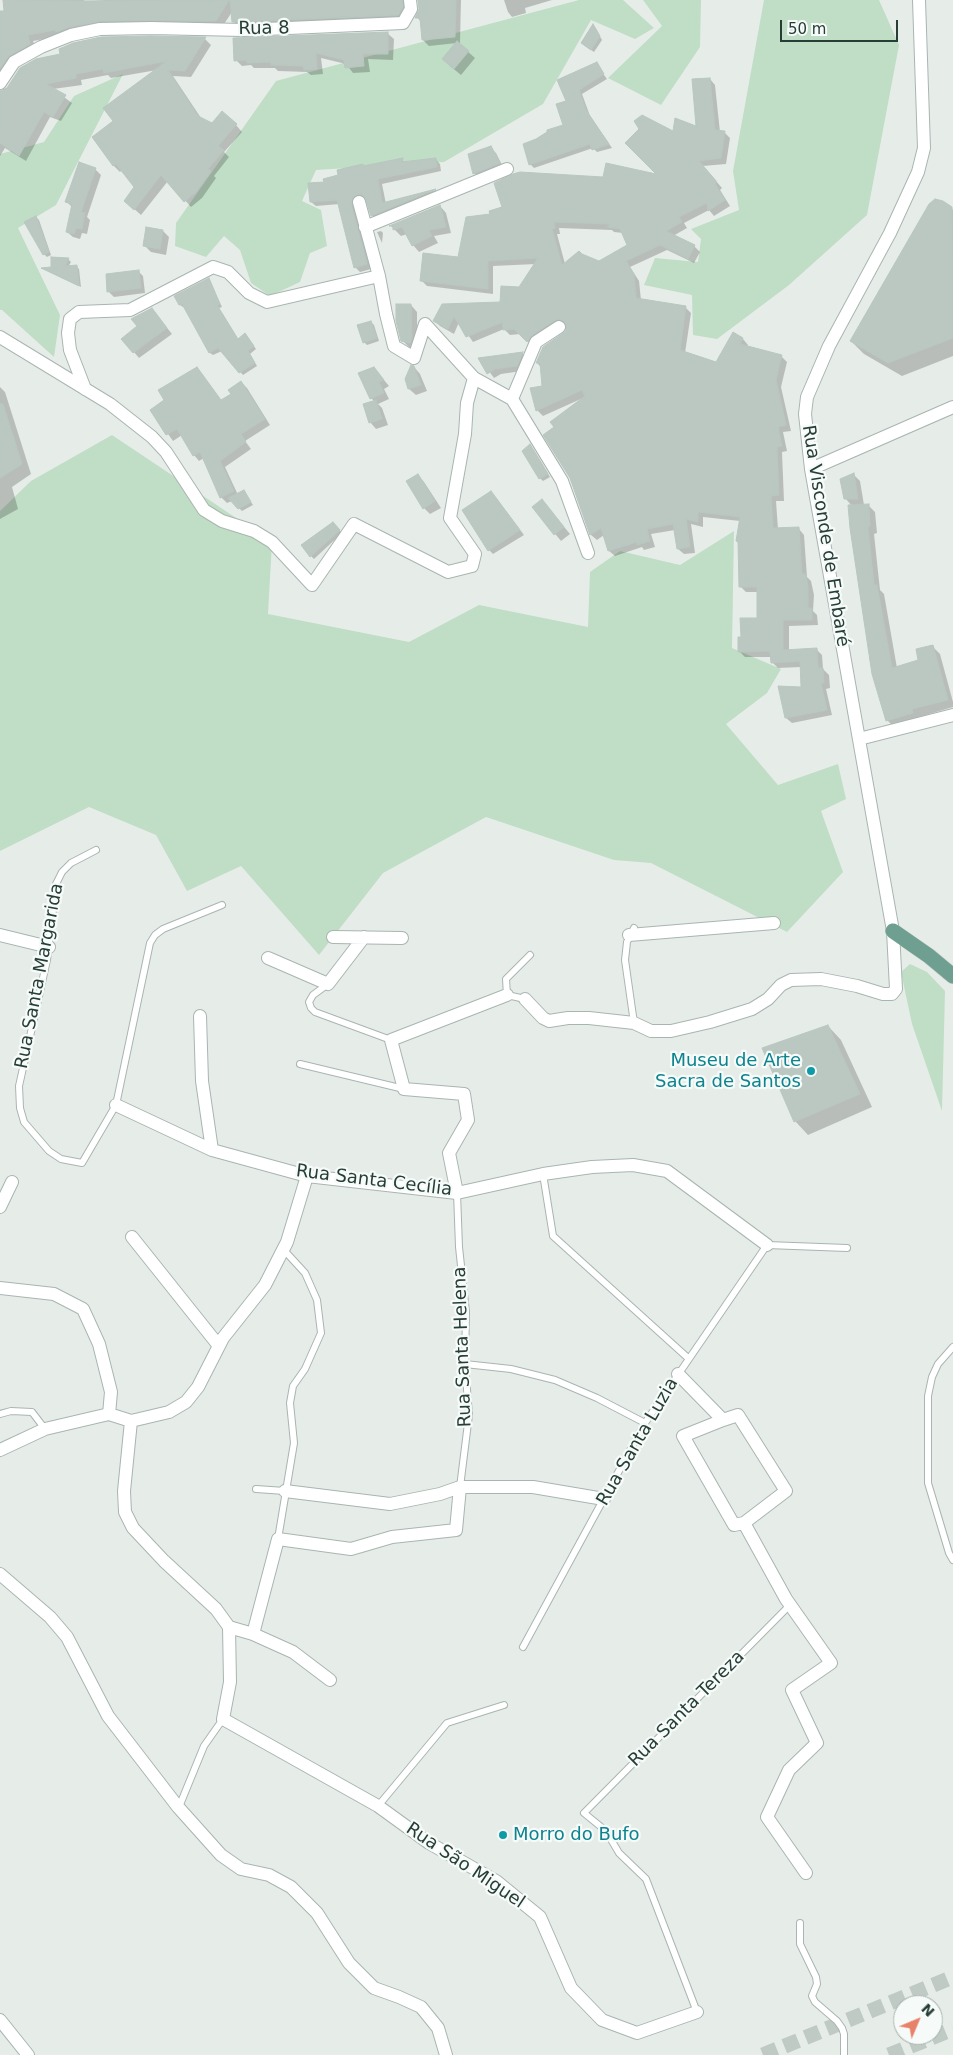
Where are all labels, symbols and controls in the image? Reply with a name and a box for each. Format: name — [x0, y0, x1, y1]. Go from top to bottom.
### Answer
scale bar — [783, 10, 900, 42]
street label: Rua 8 — [238, 18, 290, 40]
text: 50 m — [788, 20, 826, 38]
street label: Rua Visconde de Embaré — [797, 424, 853, 648]
street label: Rua Santa Margarida — [11, 881, 69, 1071]
place label: Museu de Arte Sacra de Santos — [655, 1050, 801, 1092]
marker: Museu de Arte Sacra de Santos — [805, 1065, 817, 1077]
street label: Rua Santa Cecília — [295, 1161, 453, 1201]
street label: Rua Santa Helena — [449, 1266, 477, 1428]
street label: Rua Santa Luzia — [593, 1374, 683, 1510]
street label: Rua Santa Tereza — [625, 1647, 749, 1771]
street label: Rua São Miguel — [402, 1818, 528, 1914]
place label: Morro do Bufo — [513, 1824, 640, 1846]
marker: Morro do Bufo — [497, 1829, 509, 1841]
north arrow — [893, 1995, 943, 2045]
text: N — [918, 2000, 938, 2020]

